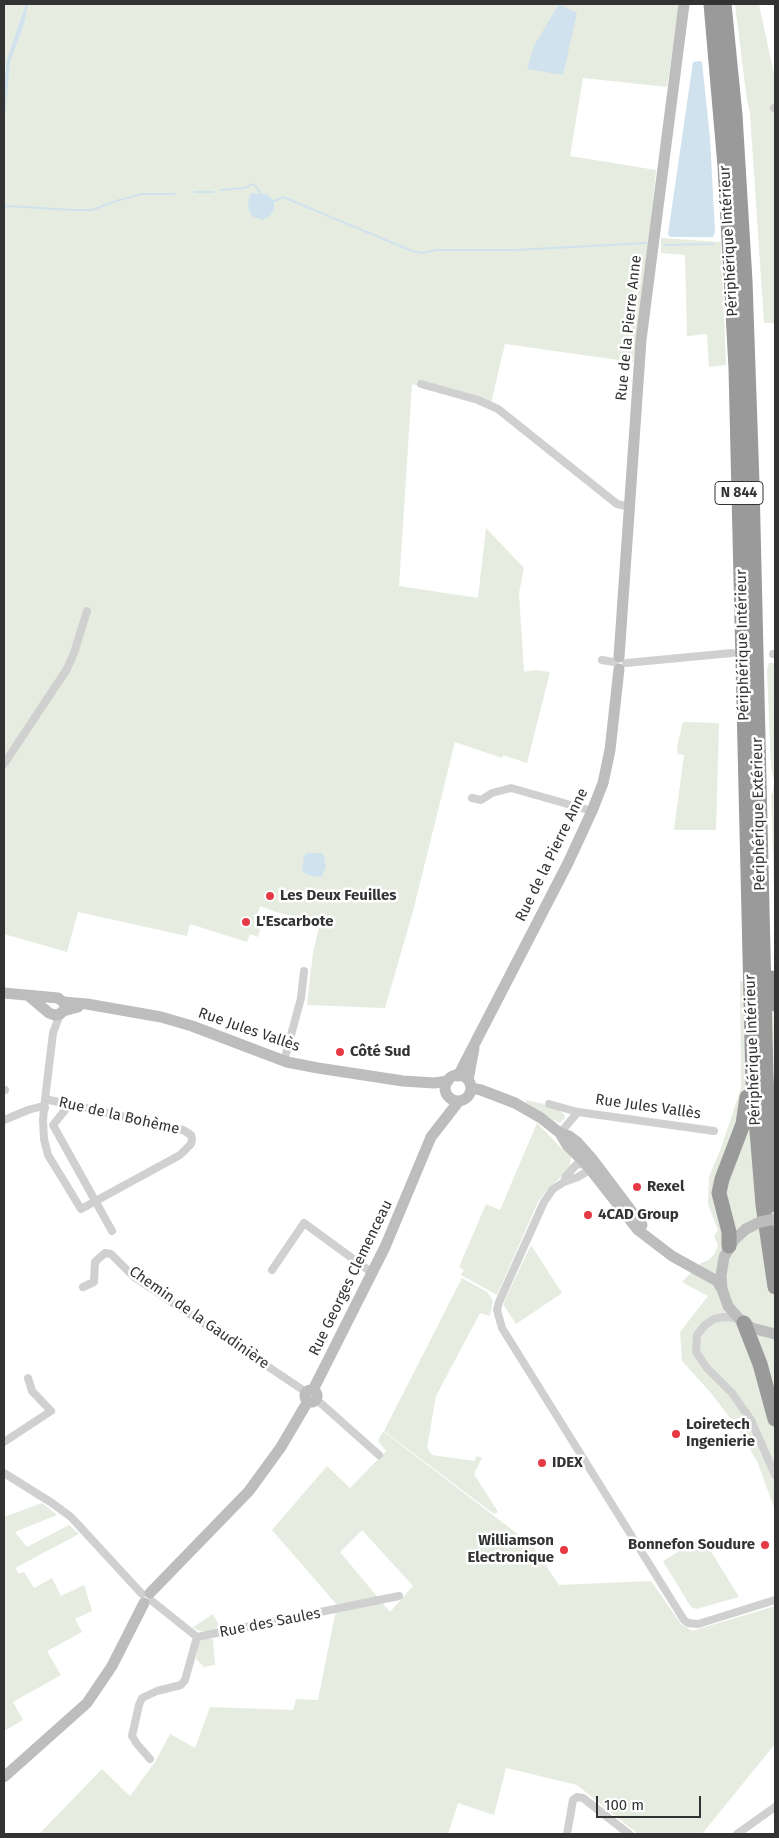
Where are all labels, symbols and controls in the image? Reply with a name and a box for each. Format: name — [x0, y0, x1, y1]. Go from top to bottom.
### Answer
street label: Périphérique Intérieur — [716, 165, 742, 317]
street label: Rue de la Pierre Anne — [612, 254, 646, 402]
road number: N 844 — [715, 482, 763, 504]
street label: Périphérique Intérieur — [733, 569, 753, 721]
street label: Périphérique Extérieur — [749, 737, 769, 891]
street label: Rue de la Pierre Anne — [512, 785, 592, 925]
place label: Les Deux Feuilles — [280, 887, 396, 905]
marker: Les Deux Feuilles — [264, 890, 276, 902]
place label: L'Escarbote — [256, 913, 334, 931]
marker: L'Escarbote — [240, 916, 252, 928]
street label: Périphérique Intérieur — [741, 974, 765, 1126]
street label: Rue Jules Vallès — [196, 1004, 302, 1056]
place label: Côté Sud — [350, 1043, 411, 1061]
marker: Côté Sud — [334, 1046, 346, 1058]
street label: Rue Jules Vallès — [594, 1091, 702, 1123]
street label: Rue de la Bohème — [57, 1093, 181, 1139]
place label: Rexel — [647, 1178, 684, 1196]
marker: Rexel — [631, 1181, 643, 1193]
street label: Rue Georges Clemenceau — [305, 1197, 397, 1359]
place label: 4CAD Group — [598, 1206, 679, 1224]
marker: 4CAD Group — [582, 1209, 594, 1221]
street label: Chemin de la Gaudinière — [125, 1263, 273, 1373]
place label: Loiretech Ingenierie — [686, 1416, 755, 1451]
marker: Loiretech Ingenierie — [670, 1428, 682, 1440]
place label: IDEX — [552, 1454, 583, 1472]
marker: IDEX — [536, 1457, 548, 1469]
place label: Williamson Electronique — [468, 1532, 554, 1567]
place label: Bonnefon Soudure — [628, 1536, 755, 1554]
marker: Bonnefon Soudure — [759, 1539, 771, 1551]
marker: Williamson Electronique — [558, 1544, 570, 1556]
street label: Rue des Saules — [218, 1604, 322, 1642]
scale bar — [599, 1786, 704, 1818]
text: 100 m — [604, 1796, 644, 1814]

